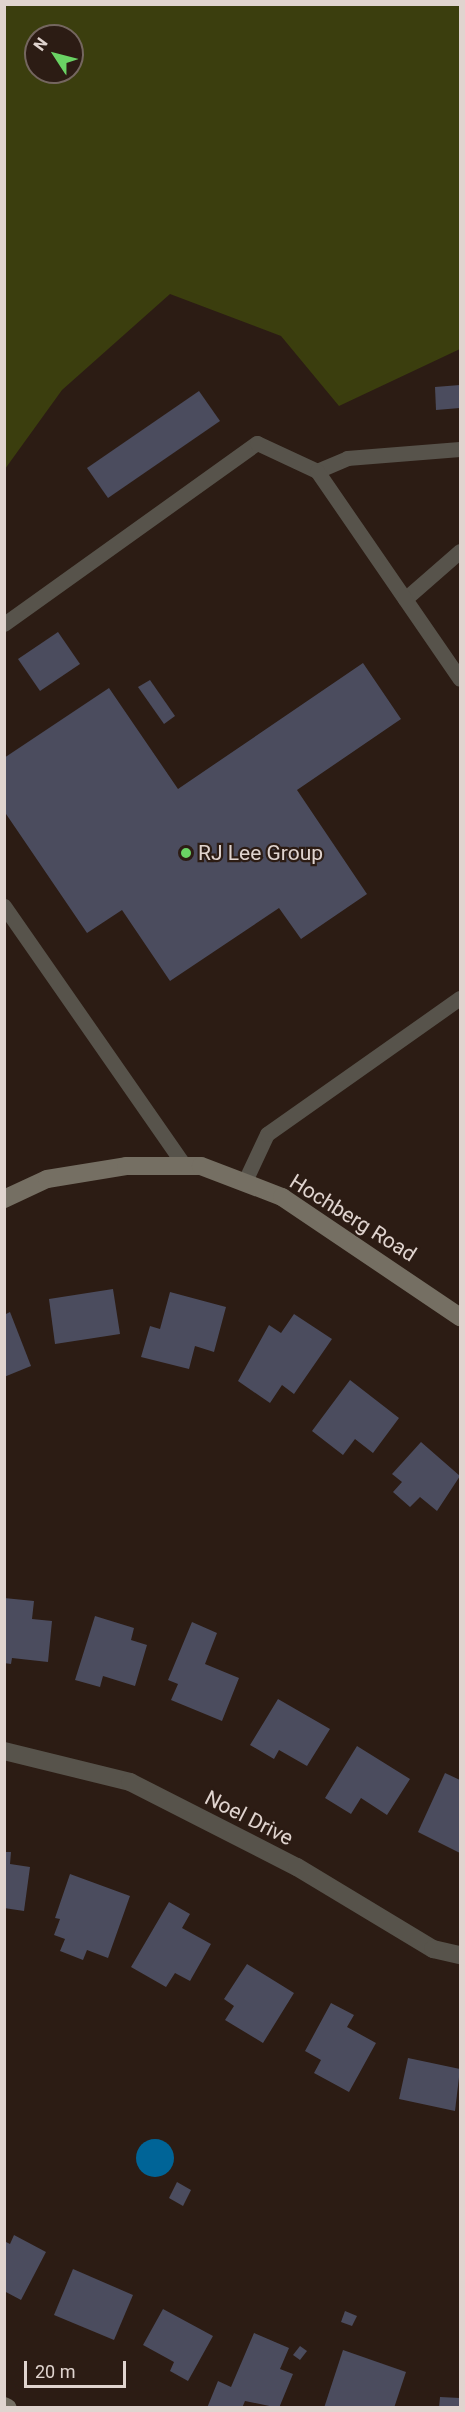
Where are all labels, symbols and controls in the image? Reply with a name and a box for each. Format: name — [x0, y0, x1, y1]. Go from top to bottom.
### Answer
north arrow — [24, 24, 84, 84]
text: N — [30, 34, 52, 54]
place label: RJ Lee Group — [198, 840, 323, 866]
marker: RJ Lee Group — [179, 846, 193, 860]
street label: Hochberg Road — [285, 1169, 421, 1267]
street label: Noel Drive — [201, 1785, 297, 1851]
scale bar — [27, 2349, 129, 2387]
text: 20 m — [35, 2361, 75, 2382]

